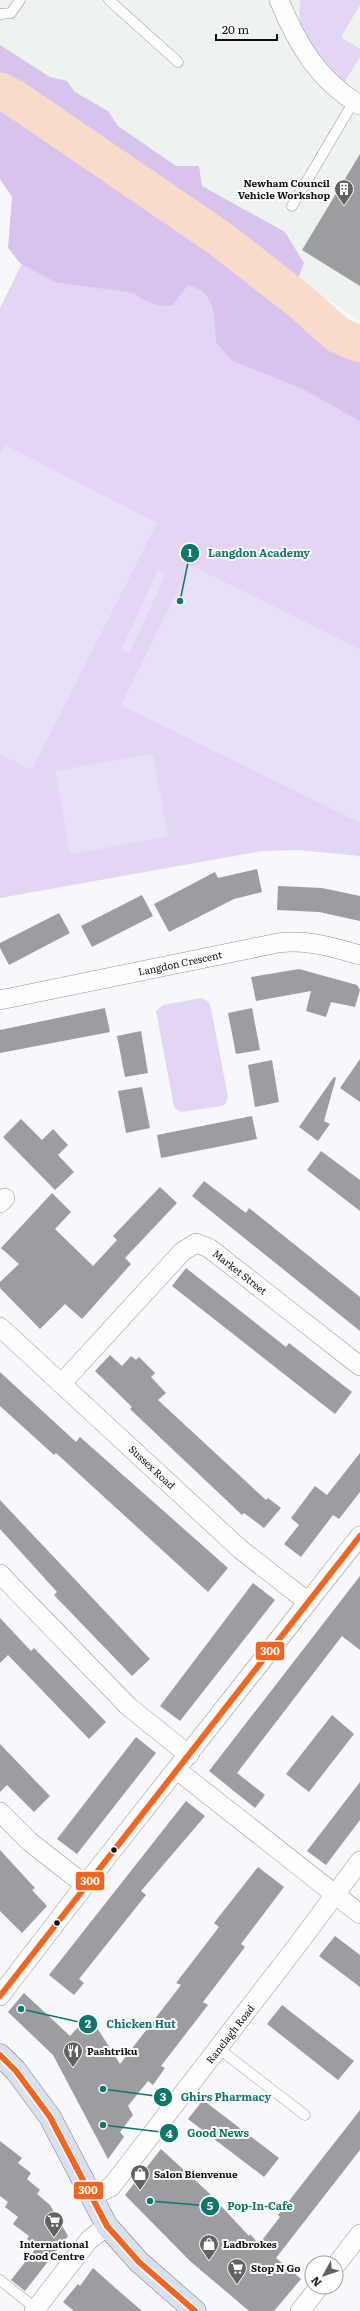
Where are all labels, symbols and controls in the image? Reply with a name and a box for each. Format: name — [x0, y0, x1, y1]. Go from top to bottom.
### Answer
scale bar — [216, 16, 277, 42]
text: 20 m — [222, 20, 249, 38]
place label: Newham Council Vehicle Workshop — [238, 175, 330, 202]
building icon: Newham Council Vehicle Workshop — [333, 178, 355, 206]
callout: Langdon Academy — [180, 542, 318, 565]
text: 1 — [188, 543, 193, 561]
text: Langdon Academy — [208, 544, 310, 560]
street label: Langdon Crescent — [136, 946, 223, 979]
street label: Market Street — [210, 1246, 271, 1298]
street label: Sussex Road — [126, 1441, 179, 1492]
line badge: 300 — [255, 1641, 285, 1661]
text: 300 — [260, 1642, 280, 1658]
unlabelled marker — [109, 1845, 119, 1855]
line badge: 300 — [75, 1871, 105, 1891]
text: 300 — [80, 1872, 100, 1888]
unlabelled marker — [52, 1918, 62, 1928]
street label: Ranelagh Road — [202, 2001, 257, 2066]
callout: Chicken Hut — [78, 2012, 183, 2035]
text: 2 — [85, 2014, 92, 2032]
text: Chicken Hut — [106, 2015, 176, 2031]
restaurant icon: Pashtriku — [62, 2040, 84, 2068]
place label: Pashtriku — [87, 2043, 138, 2058]
callout: Ghirs Pharmacy — [153, 2085, 279, 2108]
text: 3 — [160, 2087, 167, 2105]
text: Ghirs Pharmacy — [181, 2088, 272, 2104]
callout: Good News — [159, 2122, 257, 2145]
text: 4 — [165, 2124, 173, 2142]
text: Good News — [187, 2124, 249, 2140]
shop icon: Salon Bienvenue — [129, 2163, 151, 2191]
place label: Salon Bienvenue — [154, 2166, 238, 2181]
line badge: 300 — [73, 2181, 104, 2200]
text: 300 — [78, 2181, 98, 2197]
callout: Pop-In-Cafe — [200, 2194, 301, 2217]
text: 5 — [207, 2196, 214, 2214]
text: Pop-In-Cafe — [227, 2197, 293, 2213]
supermarket icon: International Food Centre — [43, 2210, 65, 2238]
shop icon: Ladbrokes — [198, 2233, 220, 2261]
place label: International Food Centre — [19, 2236, 89, 2263]
place label: Ladbrokes — [223, 2236, 277, 2251]
north arrow — [304, 2255, 344, 2295]
supermarket icon: Stop N Go — [226, 2257, 248, 2285]
place label: Stop N Go — [251, 2260, 300, 2275]
text: N — [306, 2273, 325, 2291]

